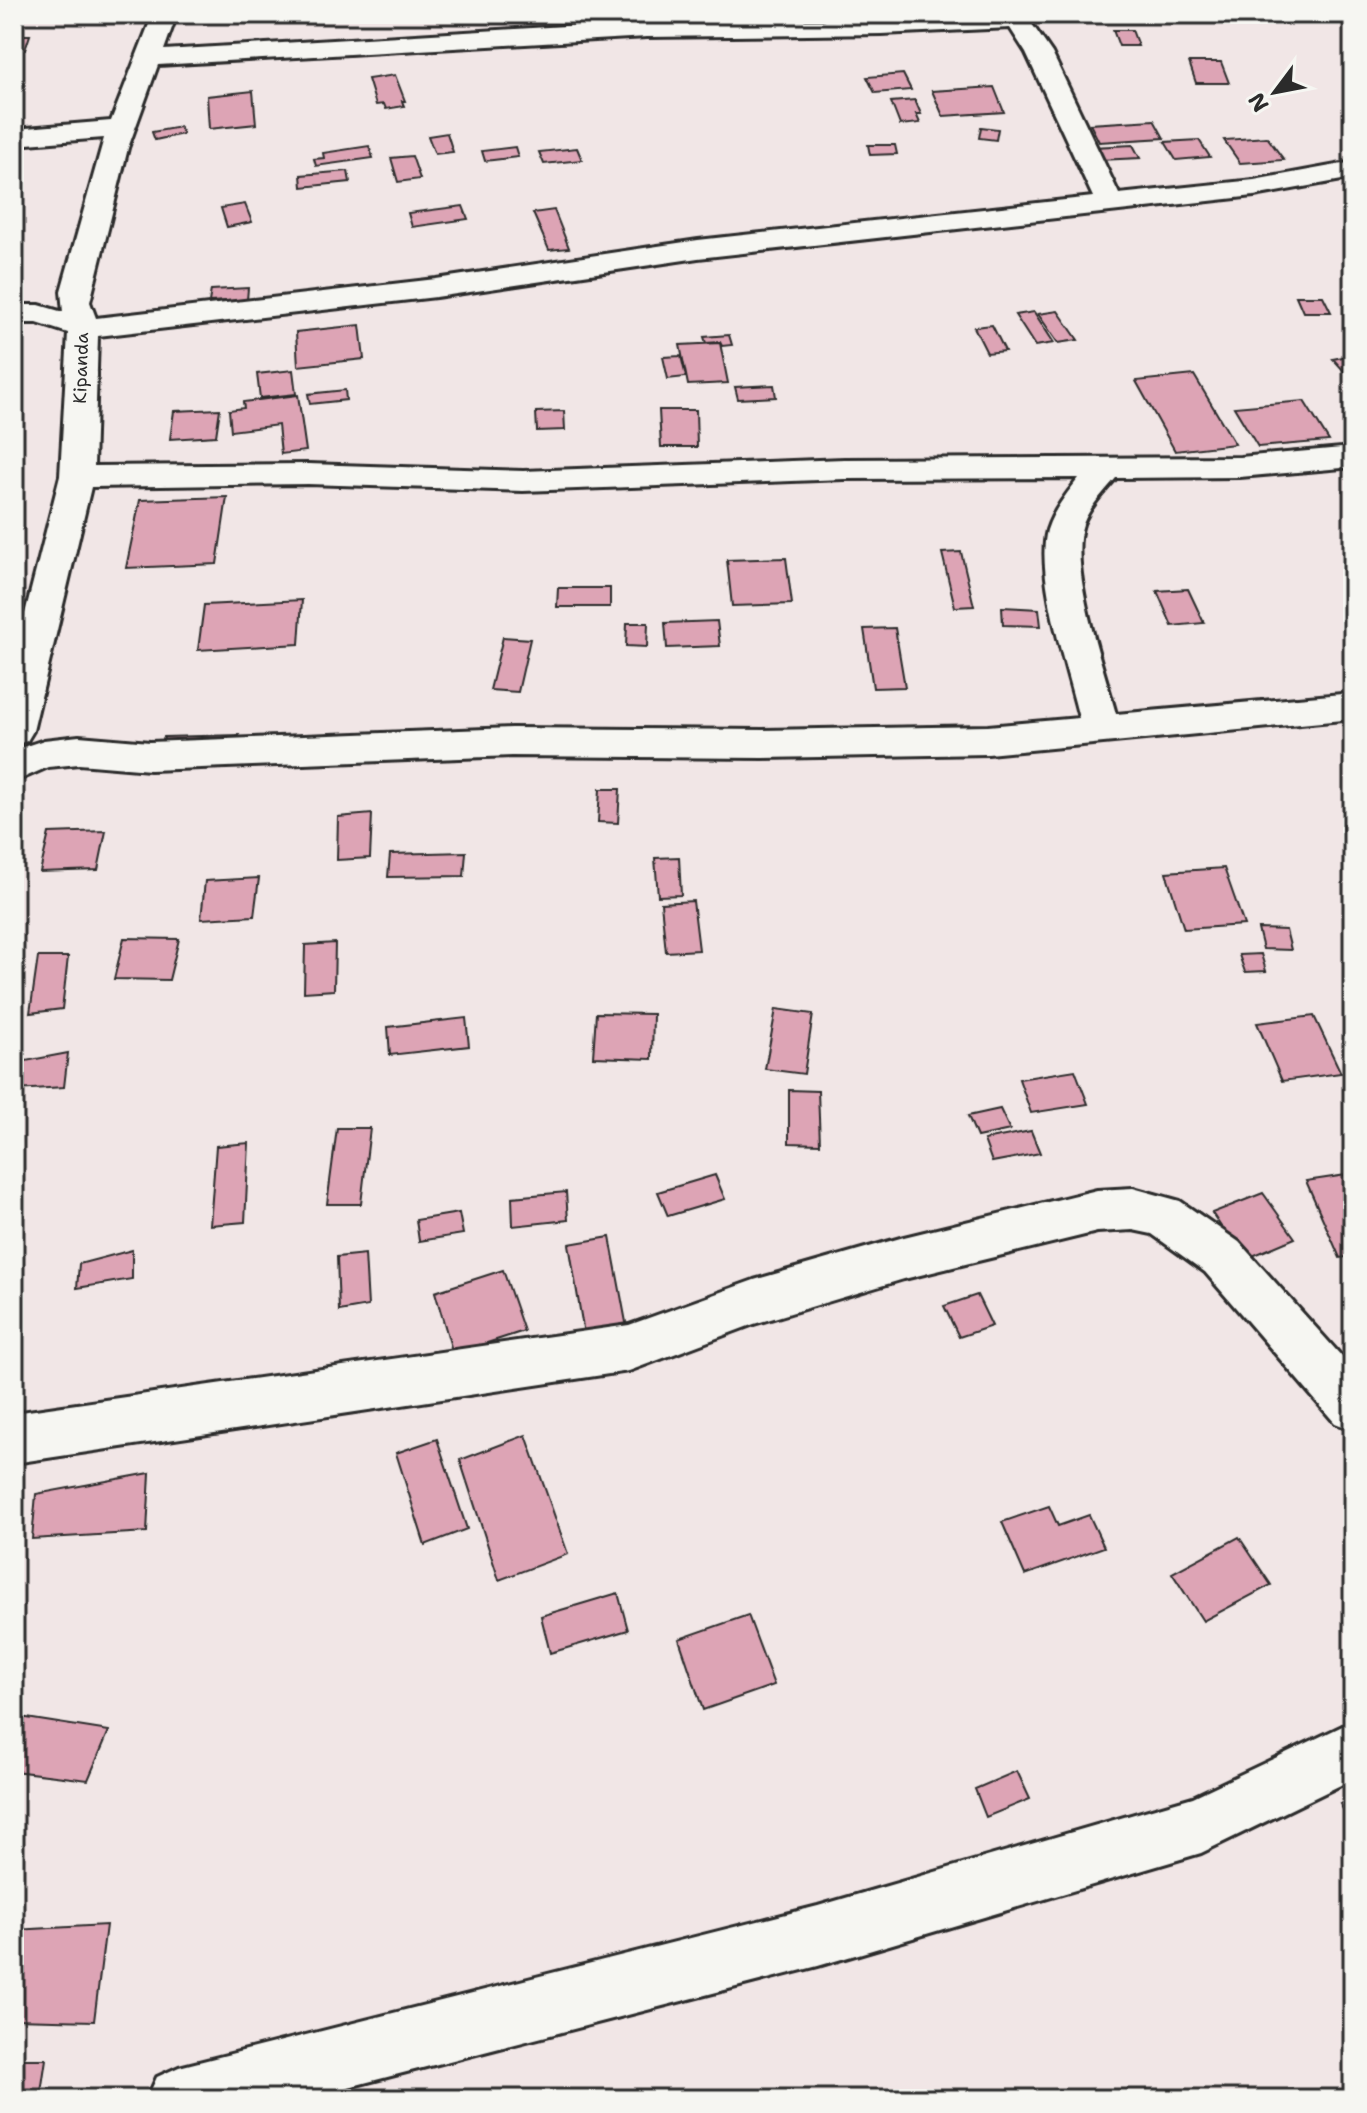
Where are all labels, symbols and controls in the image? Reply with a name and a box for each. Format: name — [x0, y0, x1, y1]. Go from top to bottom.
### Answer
north arrow — [1235, 52, 1315, 132]
text: N — [1242, 87, 1275, 117]
street label: Kipanda — [68, 332, 94, 404]

